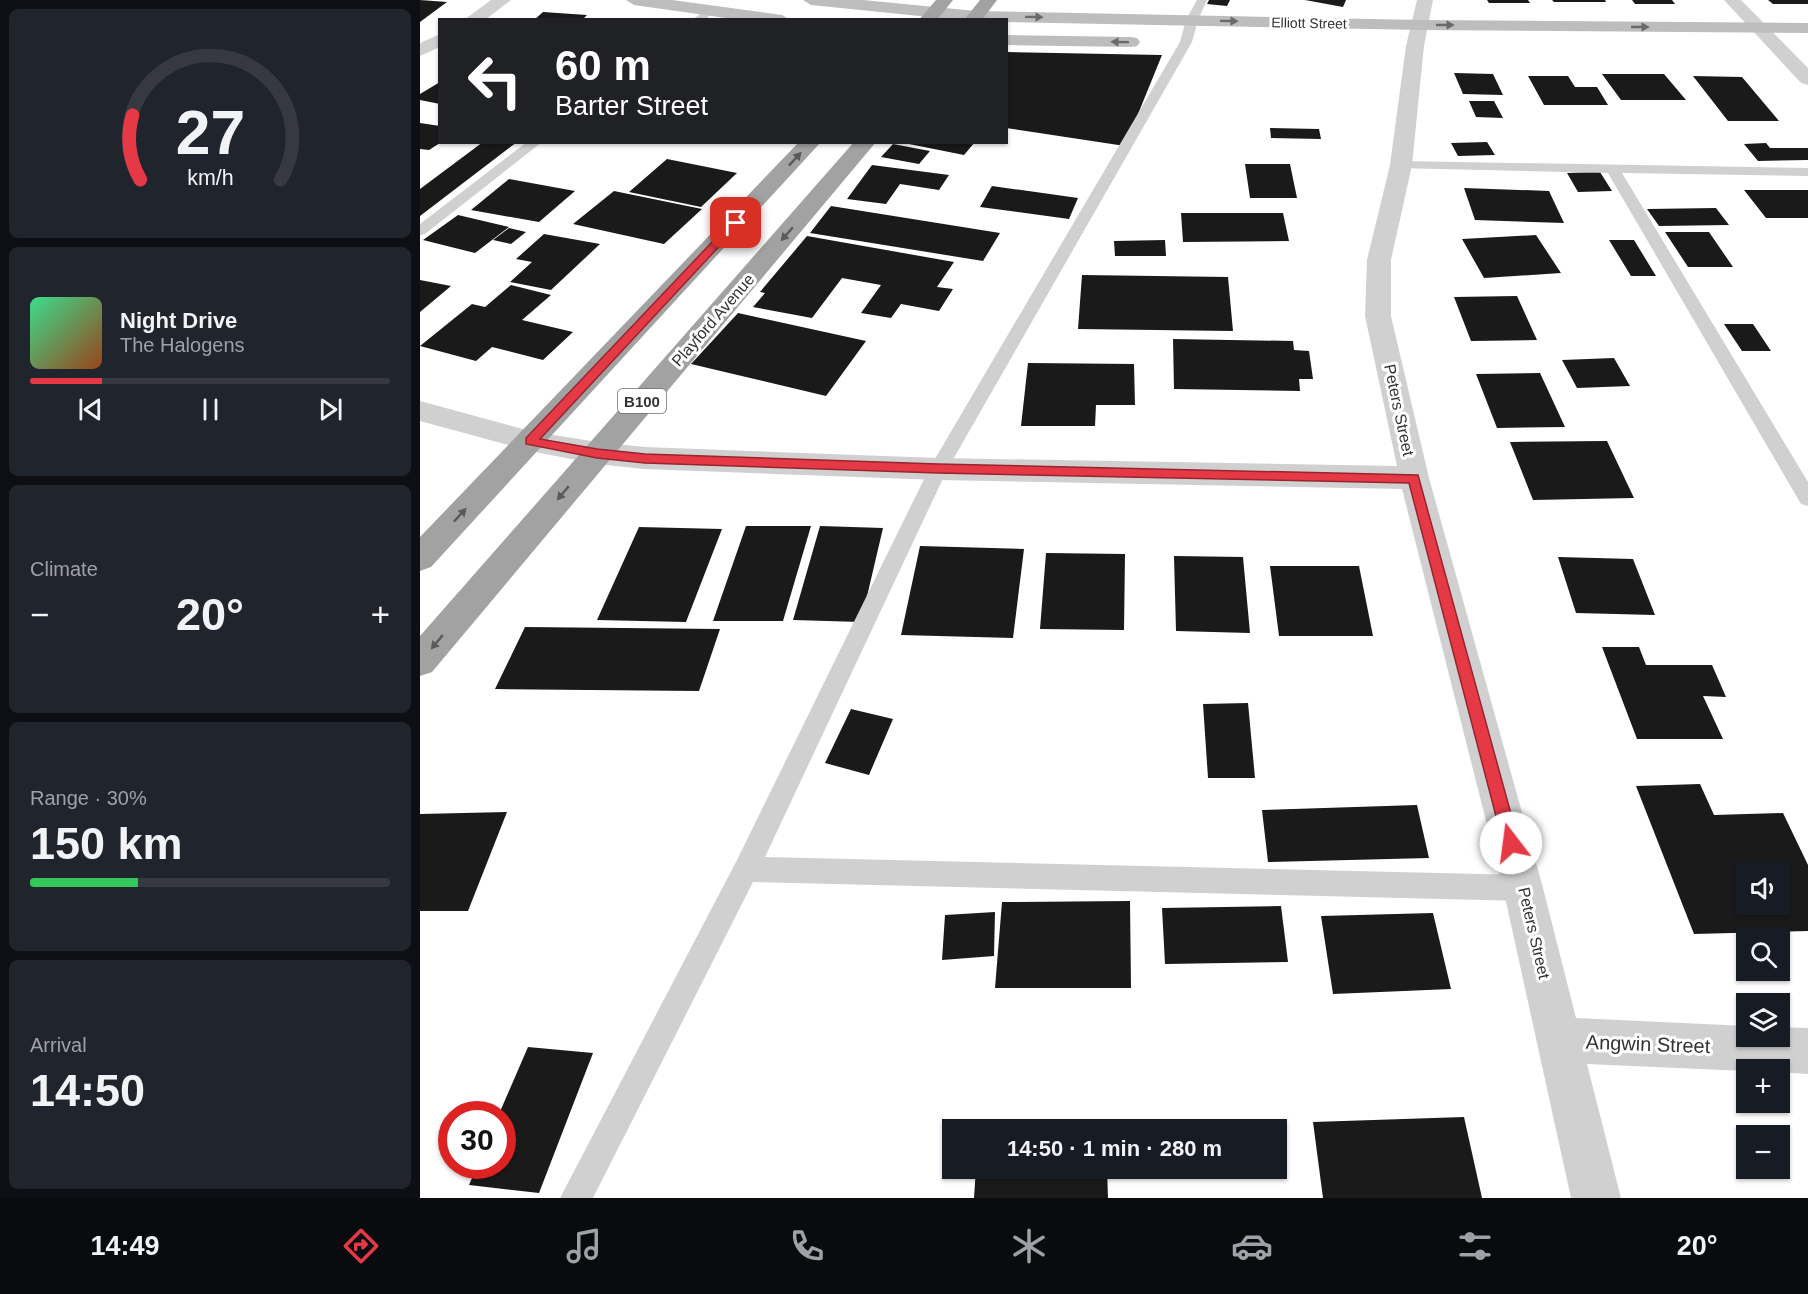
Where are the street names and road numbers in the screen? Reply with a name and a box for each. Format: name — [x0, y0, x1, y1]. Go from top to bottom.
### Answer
street label: Elliott Street — [1271, 14, 1347, 32]
street label: Playford Avenue — [668, 270, 758, 369]
street label: Peters Street — [1381, 363, 1417, 458]
road number: B100 — [618, 389, 666, 413]
street label: Peters Street — [1515, 886, 1553, 981]
street label: Angwin Street — [1585, 1031, 1711, 1057]

